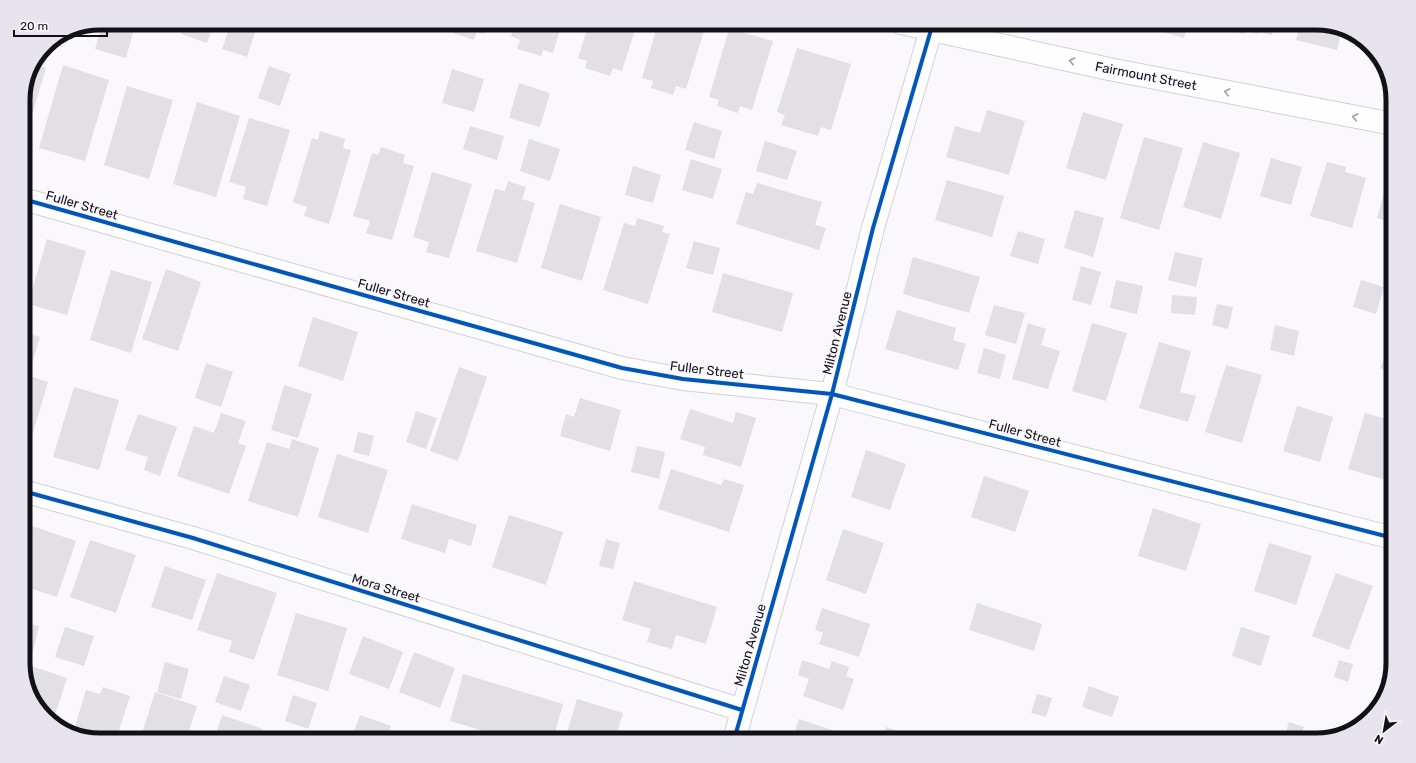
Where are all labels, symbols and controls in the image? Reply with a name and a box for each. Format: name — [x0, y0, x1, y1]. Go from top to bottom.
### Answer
scale bar — [14, 12, 107, 38]
text: 20 m — [20, 19, 48, 33]
one-way arrow — [1069, 57, 1075, 65]
street label: Fairmount Street — [1094, 59, 1198, 93]
one-way arrow — [1224, 88, 1230, 97]
one-way arrow — [1351, 113, 1358, 122]
street label: Fuller Street — [44, 188, 120, 222]
street label: Fuller Street — [356, 276, 432, 310]
street label: Milton Avenue — [819, 290, 855, 376]
street label: Fuller Street — [669, 358, 745, 382]
street label: Fuller Street — [987, 416, 1063, 450]
street label: Mora Street — [350, 571, 422, 605]
street label: Milton Avenue — [731, 602, 769, 688]
north arrow — [1364, 711, 1404, 751]
text: N — [1372, 731, 1386, 747]

